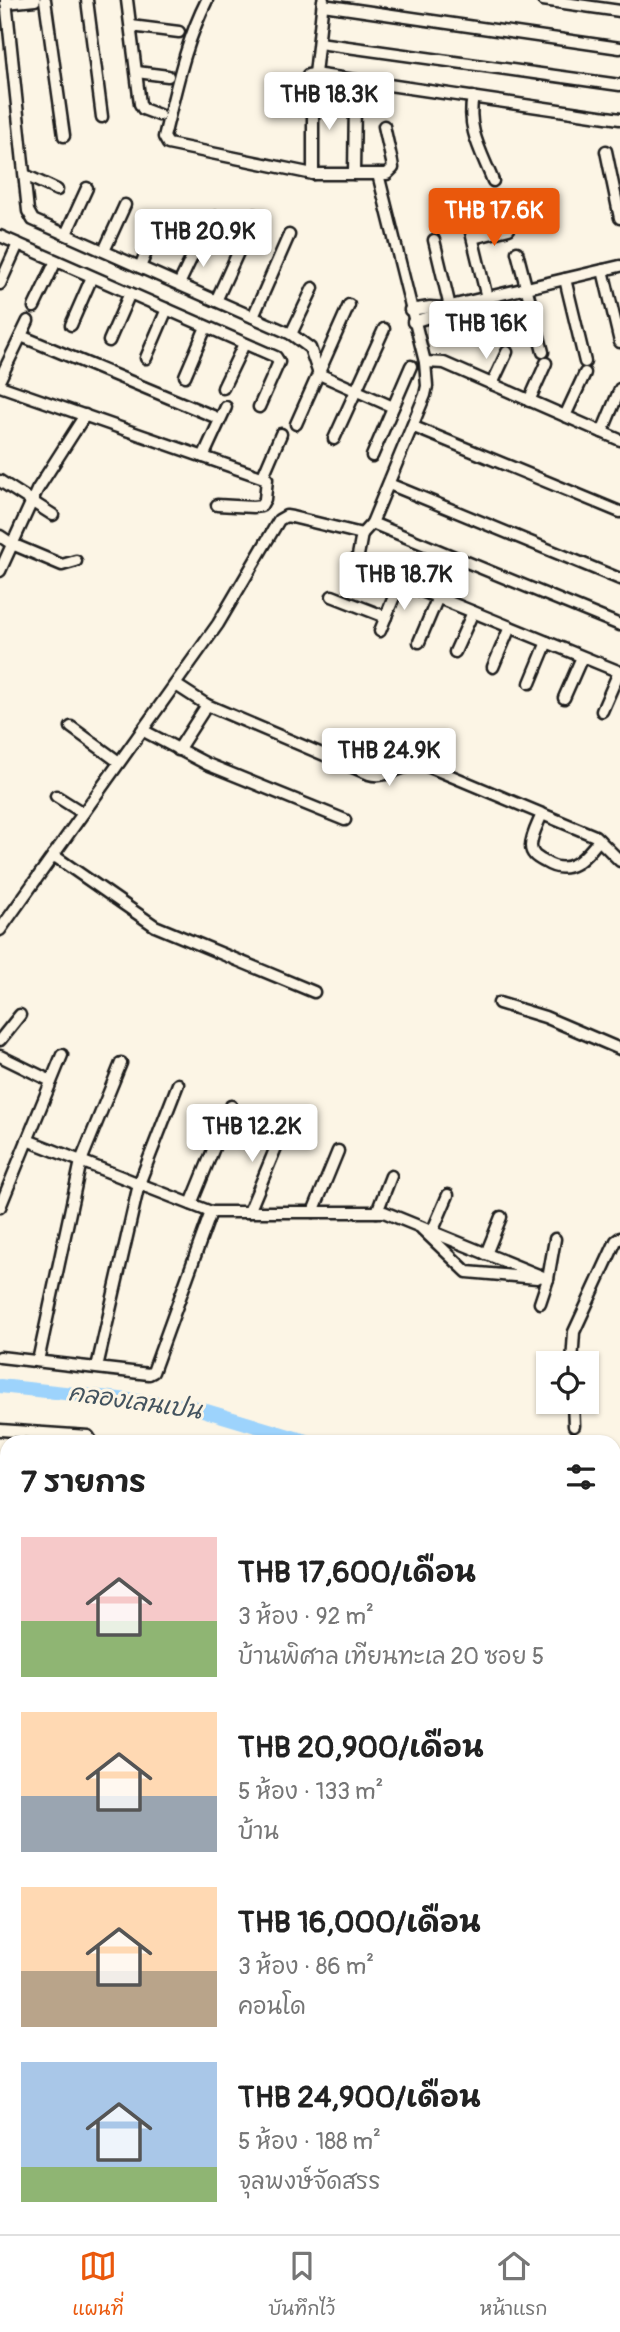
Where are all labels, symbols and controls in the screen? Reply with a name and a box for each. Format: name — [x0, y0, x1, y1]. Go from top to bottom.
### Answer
pin: THB 18.3K — [249, 72, 409, 132]
text: THB 18.3K — [280, 80, 378, 109]
pin: THB 17.6K — [414, 188, 574, 248]
text: THB 17.6K — [445, 196, 543, 225]
pin: THB 20.9K — [123, 210, 283, 269]
text: THB 20.9K — [151, 217, 255, 246]
pin: THB 16K — [421, 302, 551, 361]
text: THB 16K — [445, 309, 527, 338]
pin: THB 18.7K — [324, 552, 484, 612]
text: THB 18.7K — [356, 560, 453, 589]
pin: THB 24.9K — [309, 728, 469, 788]
text: THB 24.9K — [338, 736, 440, 765]
pin: THB 12.2K — [172, 1104, 332, 1164]
text: THB 12.2K — [203, 1112, 301, 1141]
map controls — [536, 1351, 599, 1414]
button: locate — [536, 1351, 599, 1414]
water label: คลองเลนเปน — [67, 1378, 205, 1426]
icon: filters — [562, 1458, 600, 1496]
text: 7 รายการ — [21, 1464, 146, 1501]
text: THB 17,600/เดือน — [238, 1554, 476, 1591]
icon: home — [77, 1565, 161, 1649]
text: 3 ห้อง · 92 m² — [238, 1602, 374, 1631]
text: บ้านพิศาล เทียนทะเล 20 ซอย 5 — [238, 1642, 544, 1671]
text: THB 20,900/เดือน — [238, 1729, 484, 1766]
icon: home — [77, 1740, 161, 1824]
text: 5 ห้อง · 133 m² — [238, 1777, 383, 1806]
text: บ้าน — [238, 1817, 279, 1846]
text: THB 16,000/เดือน — [238, 1904, 481, 1941]
icon: home — [77, 1915, 161, 1999]
text: 3 ห้อง · 86 m² — [238, 1952, 374, 1981]
text: คอนโด — [238, 1992, 306, 2021]
text: THB 24,900/เดือน — [238, 2079, 481, 2116]
icon: home — [77, 2090, 161, 2174]
text: 5 ห้อง · 188 m² — [238, 2127, 381, 2156]
text: จุลพงษ์จัดสรร — [238, 2167, 380, 2196]
tab: แผนที่ — [72, 2247, 124, 2322]
tab: บันทึกไว้ — [268, 2247, 335, 2322]
tab: หน้าแรก — [480, 2247, 548, 2322]

